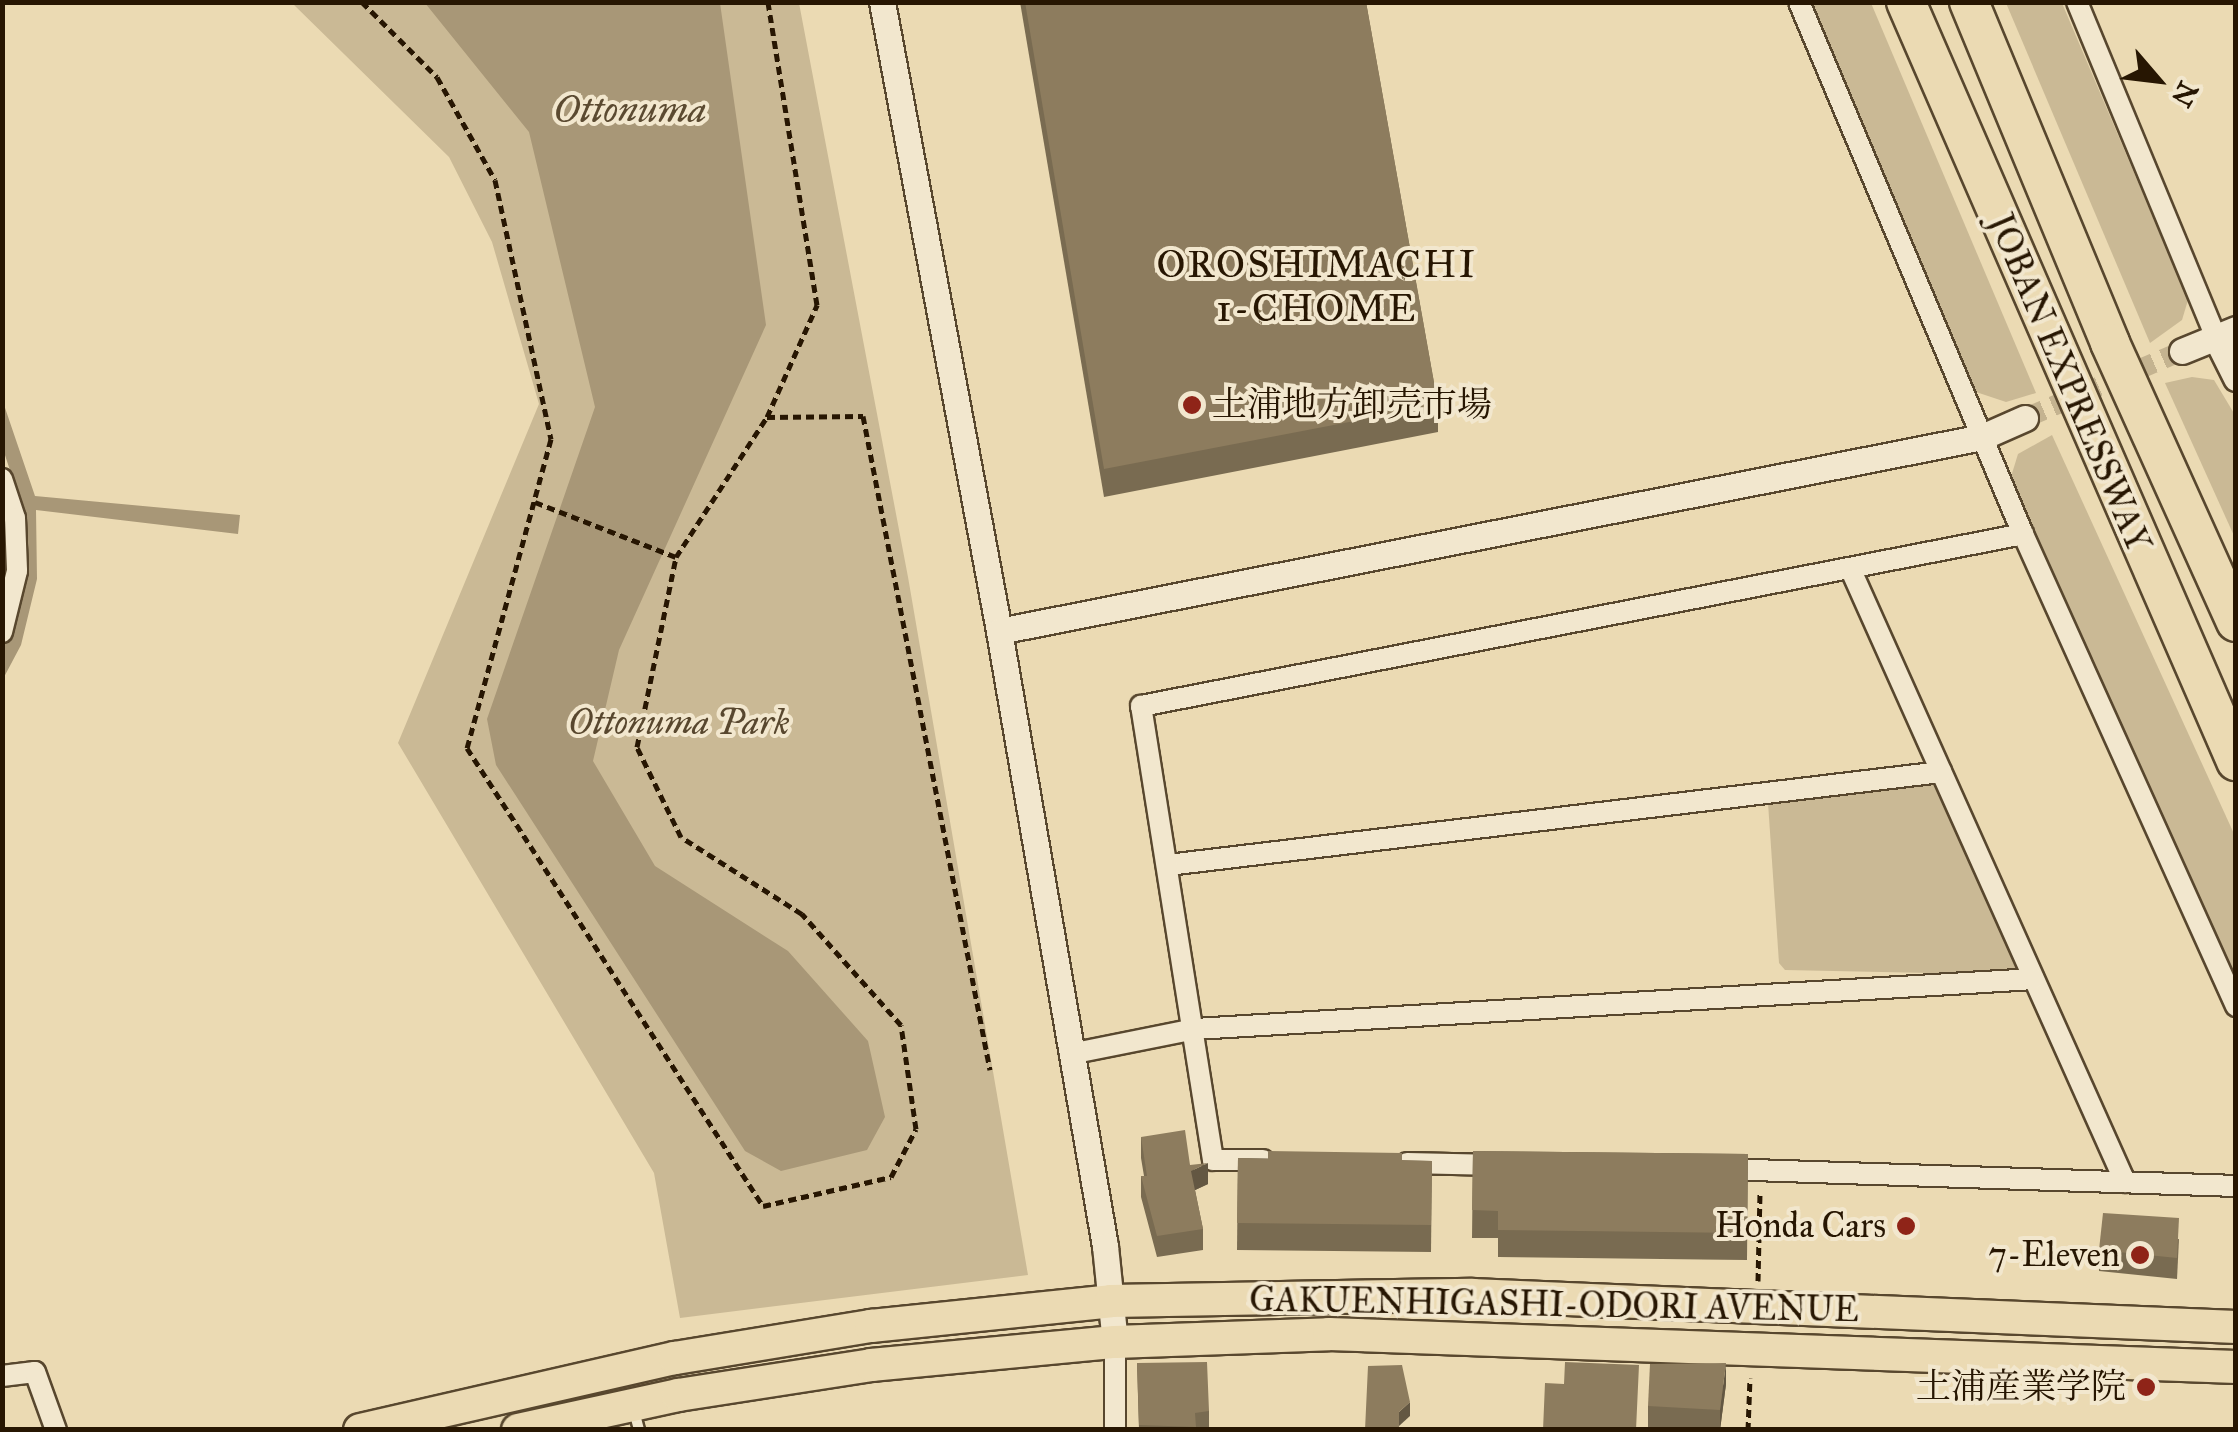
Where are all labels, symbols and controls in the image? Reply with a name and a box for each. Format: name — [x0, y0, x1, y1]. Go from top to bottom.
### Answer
north arrow — [2108, 30, 2208, 130]
text: N — [2164, 76, 2206, 113]
water label: Ottonuma — [554, 87, 706, 133]
street label: JOBAN EXPRESSWAY — [1979, 208, 2159, 558]
district label: OROSHIMACHI 1-CHOME — [1157, 242, 1477, 332]
place label: 土浦地方卸売市場 — [1212, 384, 1492, 426]
marker: 土浦地方卸売市場 — [1181, 394, 1203, 416]
park label: Ottonuma Park — [569, 702, 789, 744]
place label: Honda Cars — [1715, 1205, 1886, 1247]
marker: Honda Cars — [1895, 1215, 1917, 1237]
place label: 7-Eleven — [1988, 1234, 2120, 1276]
marker: 7-Eleven — [2129, 1244, 2151, 1266]
street label: GAKUENHIGASHI-ODORI AVENUE — [1249, 1279, 1859, 1331]
place label: 土浦産業学院 — [1916, 1366, 2126, 1408]
marker: 土浦産業学院 — [2135, 1376, 2157, 1398]

